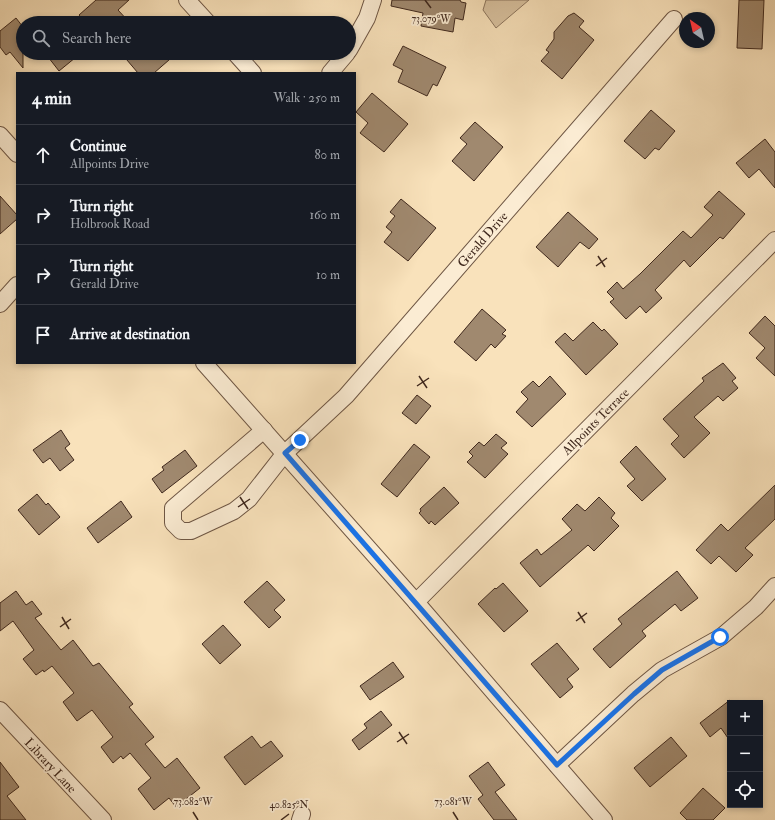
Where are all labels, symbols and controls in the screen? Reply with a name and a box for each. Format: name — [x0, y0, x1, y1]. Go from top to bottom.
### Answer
north arrow — [679, 12, 715, 48]
text: 73.079°W — [412, 13, 451, 25]
search box — [16, 16, 356, 60]
icon: search — [30, 27, 52, 49]
text: Search here — [62, 29, 131, 48]
text: 4 min — [32, 88, 71, 109]
text: Walk · 250 m — [273, 90, 340, 106]
text: Continue — [70, 137, 126, 156]
icon: ahead — [32, 144, 54, 166]
text: 80 m — [314, 147, 340, 163]
text: Allpoints Drive — [70, 156, 149, 172]
text: Turn right — [70, 197, 133, 216]
icon: right — [32, 204, 54, 226]
text: 160 m — [309, 207, 340, 223]
street label: Gerald Drive — [454, 208, 512, 271]
text: Holbrook Road — [70, 216, 150, 232]
text: Turn right — [70, 257, 133, 276]
icon: right — [32, 264, 54, 286]
text: 10 m — [316, 267, 340, 283]
text: Gerald Drive — [70, 276, 139, 292]
icon: arrive — [32, 324, 54, 346]
text: Arrive at destination — [70, 325, 190, 344]
street label: Allpoints Terrace — [558, 384, 634, 460]
route end — [291, 431, 309, 449]
route start — [711, 628, 729, 646]
map controls — [727, 700, 763, 808]
button: + — [727, 700, 763, 736]
street label: Library Lane — [20, 735, 80, 798]
button: − — [727, 736, 763, 772]
button: locate — [727, 772, 763, 808]
text: 73.082°W — [174, 796, 213, 808]
text: 73.081°W — [434, 796, 473, 808]
text: 40.825°N — [269, 799, 309, 811]

